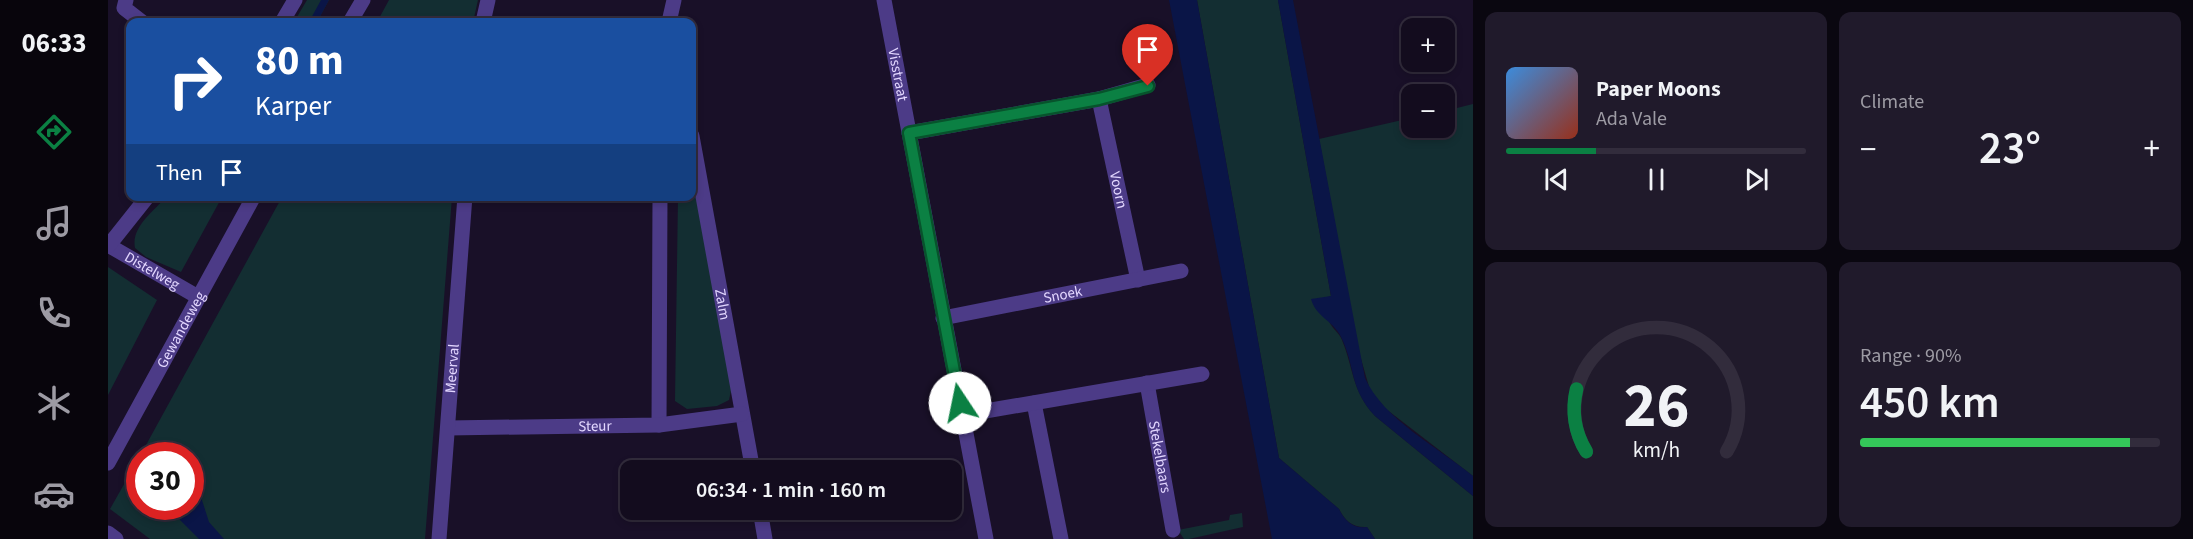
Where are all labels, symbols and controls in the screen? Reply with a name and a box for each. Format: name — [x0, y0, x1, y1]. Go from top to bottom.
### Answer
map controls — [1401, 18, 1455, 138]
button: + — [1401, 18, 1455, 72]
text: 06:33 — [21, 24, 87, 63]
pin — [1122, 24, 1173, 86]
text: 80 m — [255, 31, 344, 91]
icon: arrive — [1131, 33, 1164, 66]
icon: right — [156, 42, 234, 120]
street label: Visstraat — [883, 46, 913, 103]
text: Paper Moons — [1596, 73, 1721, 105]
button: − — [1401, 84, 1455, 138]
text: Karper — [255, 87, 331, 126]
text: Climate — [1860, 88, 1924, 116]
text: Ada Vale — [1596, 105, 1667, 133]
icon: directions — [33, 111, 75, 153]
text: 23° — [1979, 117, 2041, 181]
text: − — [1860, 126, 1876, 173]
text: + — [2144, 126, 2160, 173]
icon: arrive — [215, 156, 248, 189]
text: Then — [156, 157, 203, 189]
icon: previous — [1540, 163, 1573, 196]
icon: pause — [1640, 163, 1673, 196]
icon: next — [1740, 163, 1773, 196]
street label: Voorn — [1104, 170, 1133, 210]
icon: music — [33, 202, 75, 244]
street label: Distelweg — [121, 246, 184, 295]
street label: Snoek — [1041, 280, 1085, 308]
street label: Gewandeweg — [151, 287, 211, 372]
street label: Zalm — [709, 287, 736, 322]
icon: phone — [33, 292, 75, 334]
text: Range · 90% — [1860, 342, 1961, 370]
street label: Meerval — [440, 343, 464, 394]
text: 26 — [1623, 362, 1689, 451]
position arrow — [928, 371, 992, 435]
text: 450 km — [1860, 371, 2000, 435]
icon: climate — [33, 382, 75, 424]
street label: Steur — [578, 415, 613, 437]
street label: Stekelbaars — [1143, 419, 1177, 495]
text: km/h — [1632, 435, 1680, 466]
speed limit sign: 30 — [126, 442, 204, 520]
icon: car — [33, 473, 75, 515]
text: 06:34 · 1 min · 160 m — [696, 474, 886, 506]

